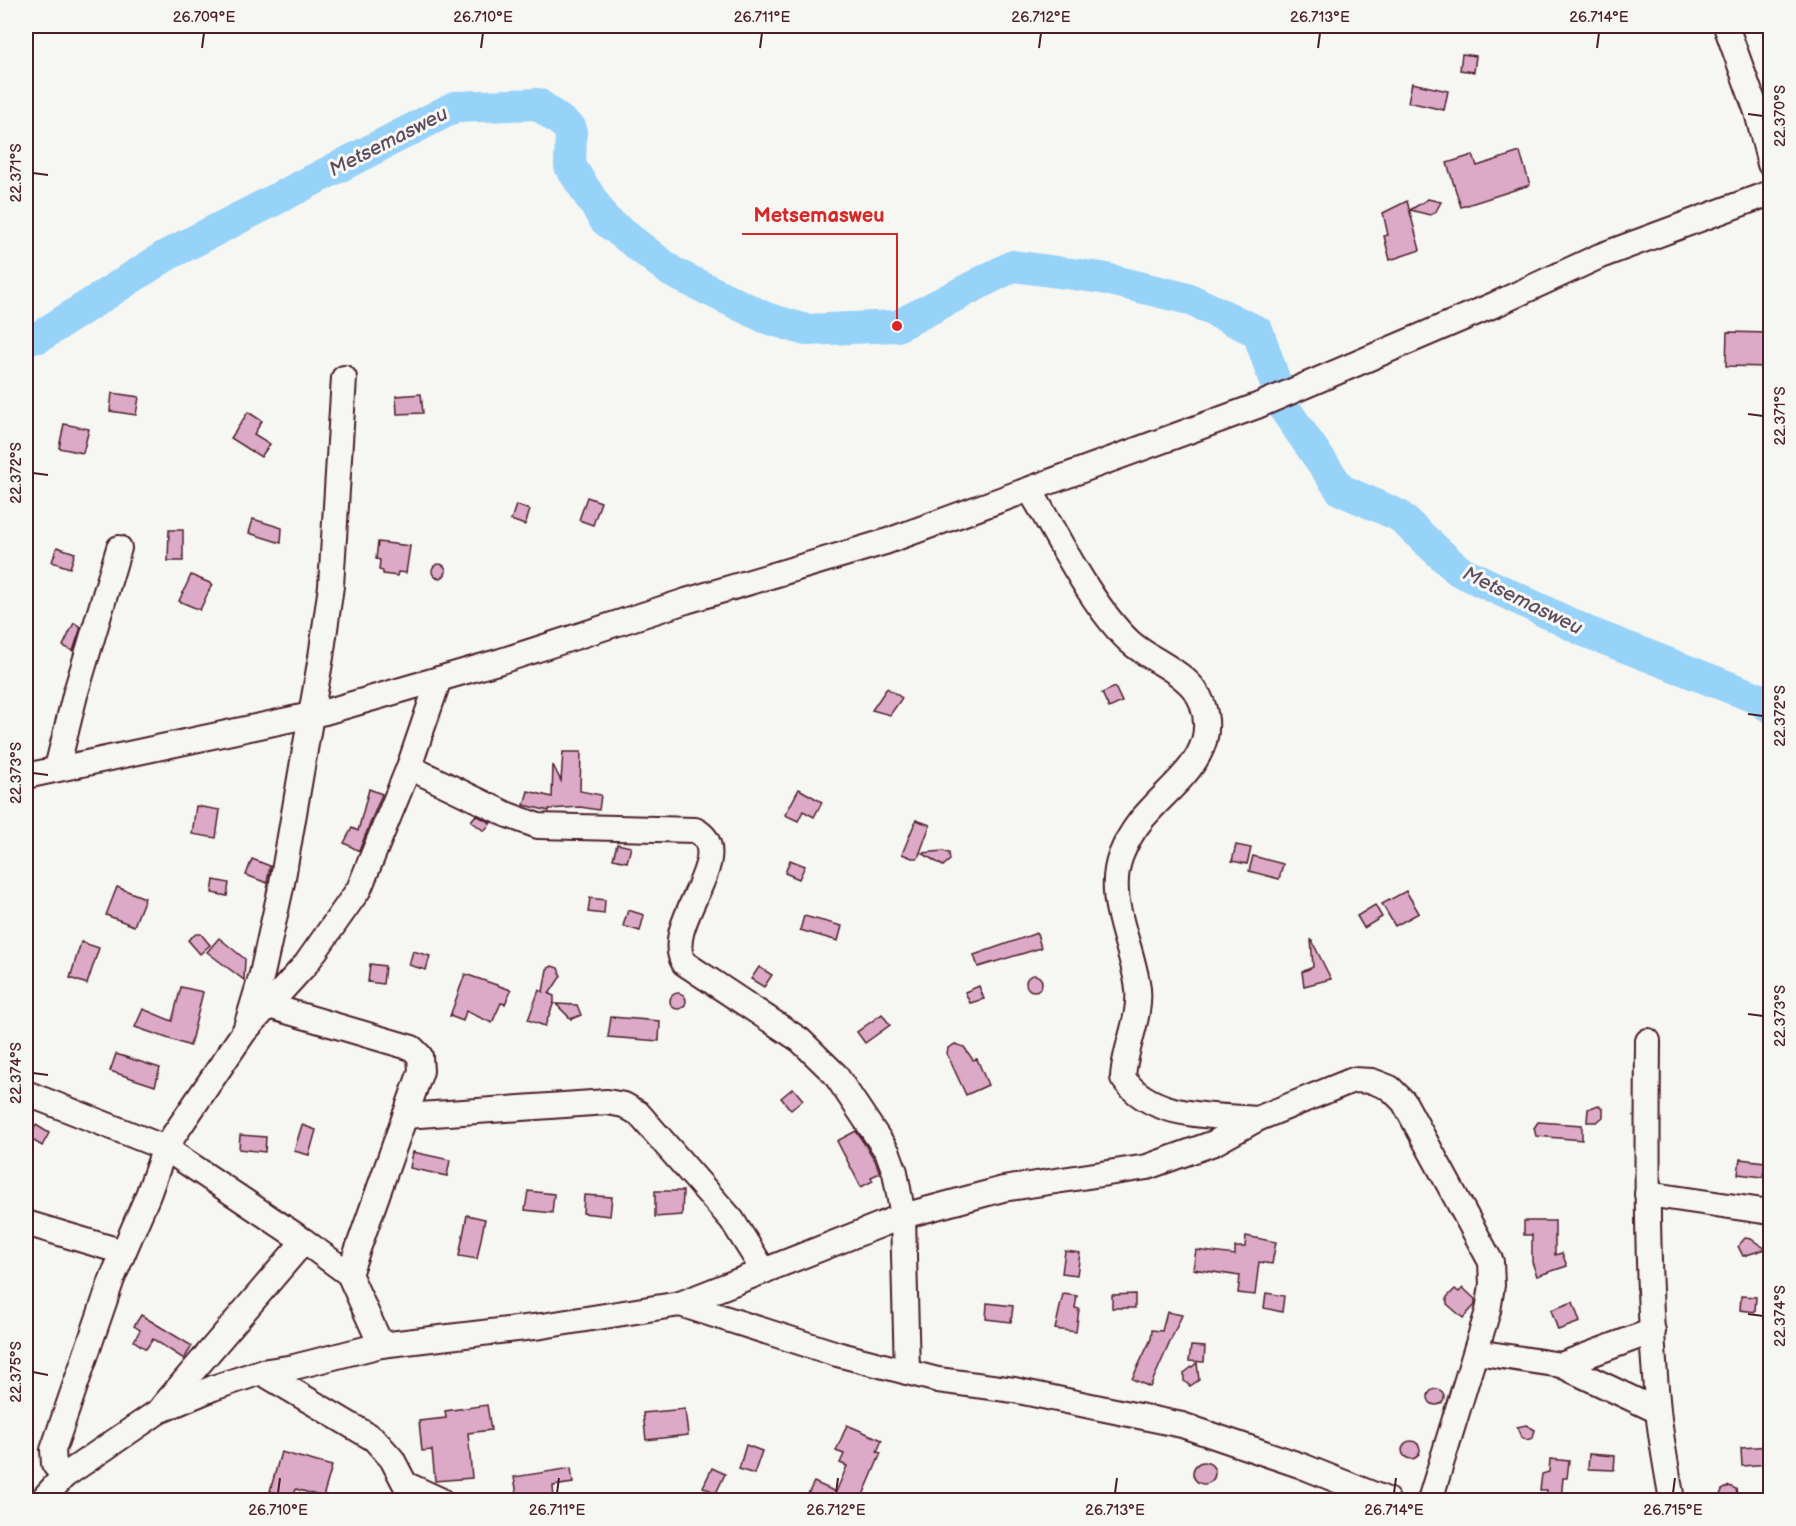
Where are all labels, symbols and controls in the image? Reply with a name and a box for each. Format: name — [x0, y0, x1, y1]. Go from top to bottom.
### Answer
text: 26.709°E — [173, 8, 235, 27]
text: 26.710°E — [453, 8, 513, 27]
text: 26.711°E — [734, 8, 790, 27]
text: 26.712°E — [1011, 8, 1071, 27]
text: 26.713°E — [1290, 8, 1350, 27]
text: 26.714°E — [1569, 8, 1629, 27]
text: 22.370°S — [1771, 85, 1790, 147]
water label: Metsemasweu — [325, 102, 452, 182]
text: 22.371°S — [7, 143, 26, 203]
callout: Metsemasweu — [742, 196, 897, 234]
text: Metsemasweu — [754, 204, 884, 228]
text: 22.371°S — [1771, 386, 1790, 446]
text: 22.372°S — [7, 442, 26, 504]
water label: Metsemasweu — [1459, 562, 1586, 640]
text: 22.372°S — [1771, 685, 1790, 747]
text: 22.373°S — [7, 742, 26, 804]
text: 22.373°S — [1771, 985, 1790, 1047]
text: 22.374°S — [7, 1042, 26, 1104]
text: 22.374°S — [1771, 1285, 1790, 1347]
text: 22.375°S — [7, 1341, 26, 1403]
text: 26.710°E — [248, 1501, 308, 1520]
text: 26.711°E — [529, 1501, 585, 1520]
text: 26.712°E — [806, 1501, 866, 1520]
text: 26.713°E — [1085, 1501, 1145, 1520]
text: 26.714°E — [1364, 1501, 1424, 1520]
text: 26.715°E — [1643, 1501, 1703, 1520]

